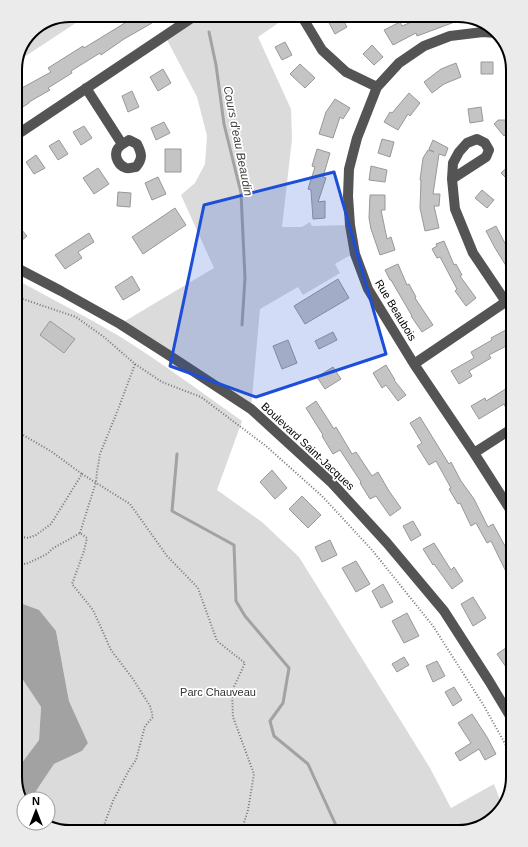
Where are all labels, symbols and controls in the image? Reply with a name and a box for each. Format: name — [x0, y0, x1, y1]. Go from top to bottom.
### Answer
water label: Cours d'eau Beaudin — [220, 85, 256, 197]
street label: Rue Beaubois — [373, 277, 419, 343]
street label: Boulevard Saint-Jacques — [259, 400, 357, 492]
park label: Parc Chauveau — [180, 686, 256, 698]
north arrow — [16, 791, 56, 831]
text: N — [32, 795, 40, 807]

